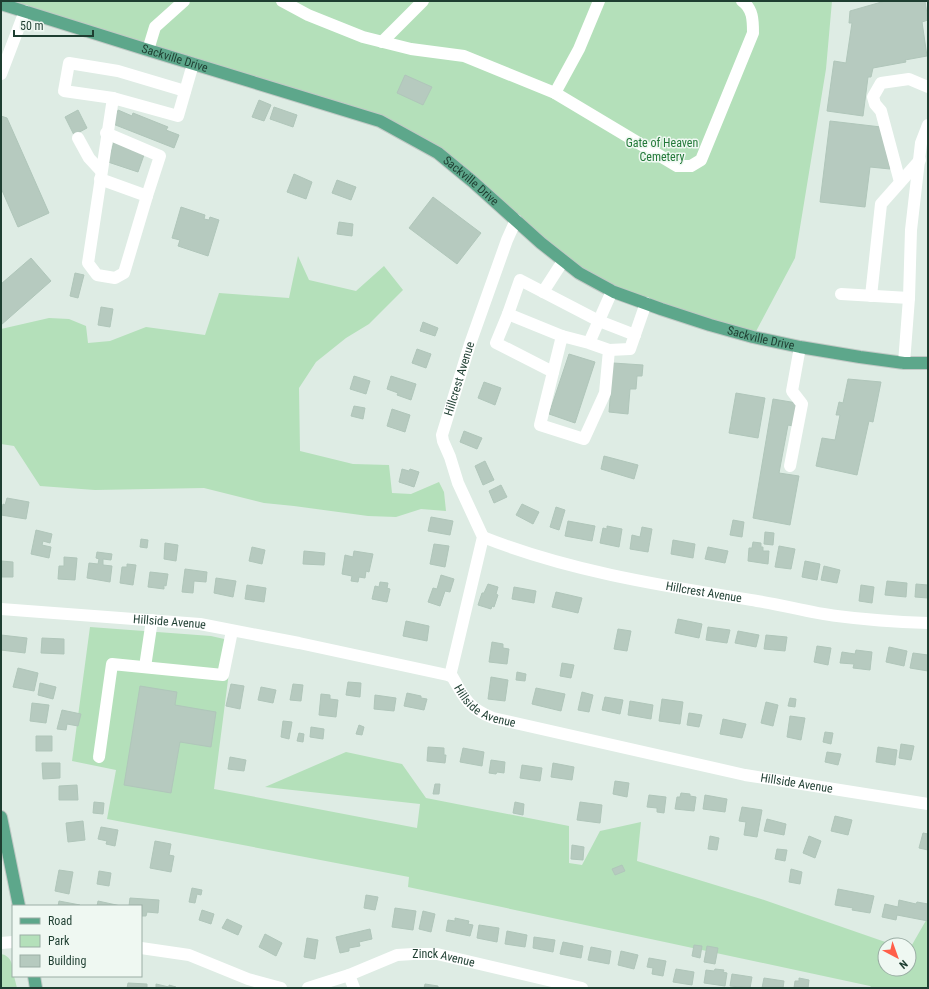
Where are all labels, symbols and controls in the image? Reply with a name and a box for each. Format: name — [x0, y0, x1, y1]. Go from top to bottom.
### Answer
scale bar — [14, 12, 93, 38]
text: 50 m — [20, 19, 44, 33]
street label: Sackville Drive — [140, 41, 210, 75]
park label: Gate of Heaven Cemetery — [626, 136, 698, 164]
street label: Sackville Drive — [440, 153, 502, 209]
street label: Sackville Drive — [726, 323, 796, 353]
street label: Hillcrest Avenue — [441, 340, 477, 418]
street label: Hillcrest Avenue — [665, 579, 743, 605]
street label: Hillside Avenue — [133, 612, 207, 632]
street label: Hillside Avenue — [451, 682, 517, 730]
street label: Hillside Avenue — [759, 771, 834, 796]
legend — [12, 905, 142, 977]
text: Road — [48, 914, 72, 928]
text: Park — [48, 934, 70, 948]
north arrow — [877, 937, 917, 977]
street label: Zinck Avenue — [412, 947, 476, 970]
text: Building — [48, 954, 86, 968]
text: N — [896, 957, 910, 971]

